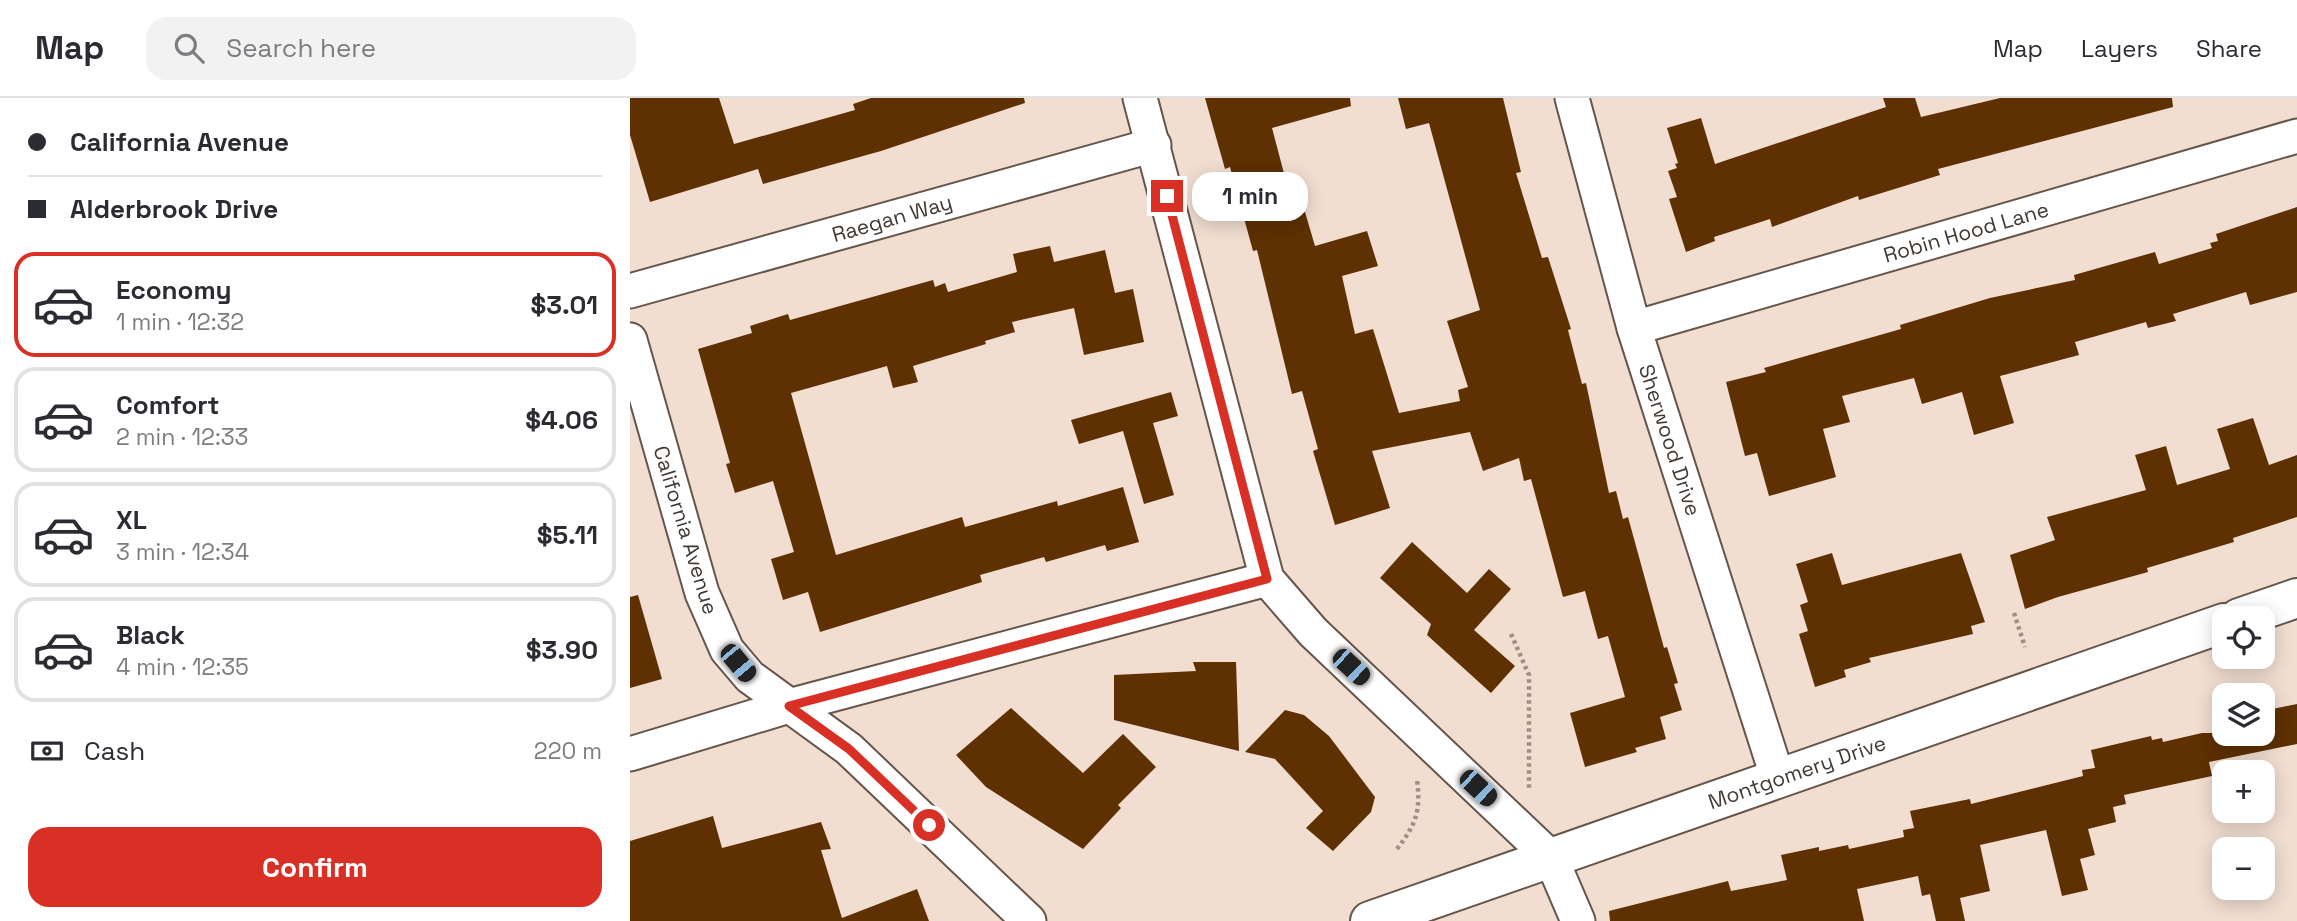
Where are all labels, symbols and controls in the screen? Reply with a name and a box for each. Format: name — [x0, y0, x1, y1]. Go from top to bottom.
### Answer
search box — [146, 17, 636, 80]
text: Map — [35, 27, 104, 69]
icon: search — [170, 29, 208, 67]
text: Search here — [226, 31, 376, 65]
text: Map — [1993, 33, 2043, 64]
text: Layers — [2081, 33, 2158, 64]
text: Share — [2196, 33, 2262, 64]
text: California Avenue — [70, 125, 289, 159]
callout: 1 min — [1192, 172, 1307, 220]
route end — [1151, 180, 1183, 212]
text: 1 min — [1222, 181, 1278, 211]
street label: Raegan Way — [829, 188, 955, 248]
text: Alderbrook Drive — [70, 192, 278, 226]
street label: Robin Hood Lane — [1880, 196, 2052, 268]
icon: car — [32, 273, 95, 336]
text: Economy — [116, 273, 232, 307]
text: $3.01 — [530, 288, 598, 322]
text: 1 min · 12:32 — [116, 307, 244, 337]
street label: Sherwood Drive — [1633, 361, 1707, 519]
icon: car — [32, 388, 95, 451]
text: Comfort — [116, 388, 219, 422]
text: $4.06 — [525, 403, 598, 437]
text: 2 min · 12:33 — [116, 422, 249, 452]
street label: California Avenue — [648, 442, 724, 618]
icon: car — [32, 503, 95, 566]
text: XL — [116, 503, 147, 537]
text: $5.11 — [537, 518, 598, 552]
text: 3 min · 12:34 — [116, 537, 249, 567]
map controls — [2212, 606, 2275, 900]
button: locate — [2212, 606, 2275, 669]
icon: car — [32, 618, 95, 681]
text: Black — [116, 618, 185, 652]
text: $3.90 — [526, 633, 598, 667]
car — [717, 640, 760, 686]
car — [1329, 645, 1374, 689]
text: 4 min · 12:35 — [116, 652, 249, 682]
button: layers — [2212, 683, 2275, 746]
street label: Montgomery Drive — [1704, 729, 1890, 815]
icon: cash — [28, 732, 66, 770]
text: Cash — [84, 734, 145, 768]
text: 220 m — [534, 736, 602, 766]
button: + — [2212, 760, 2275, 823]
car — [1456, 766, 1501, 810]
route start — [913, 809, 945, 841]
button: Confirm — [28, 827, 602, 907]
button: − — [2212, 837, 2275, 900]

